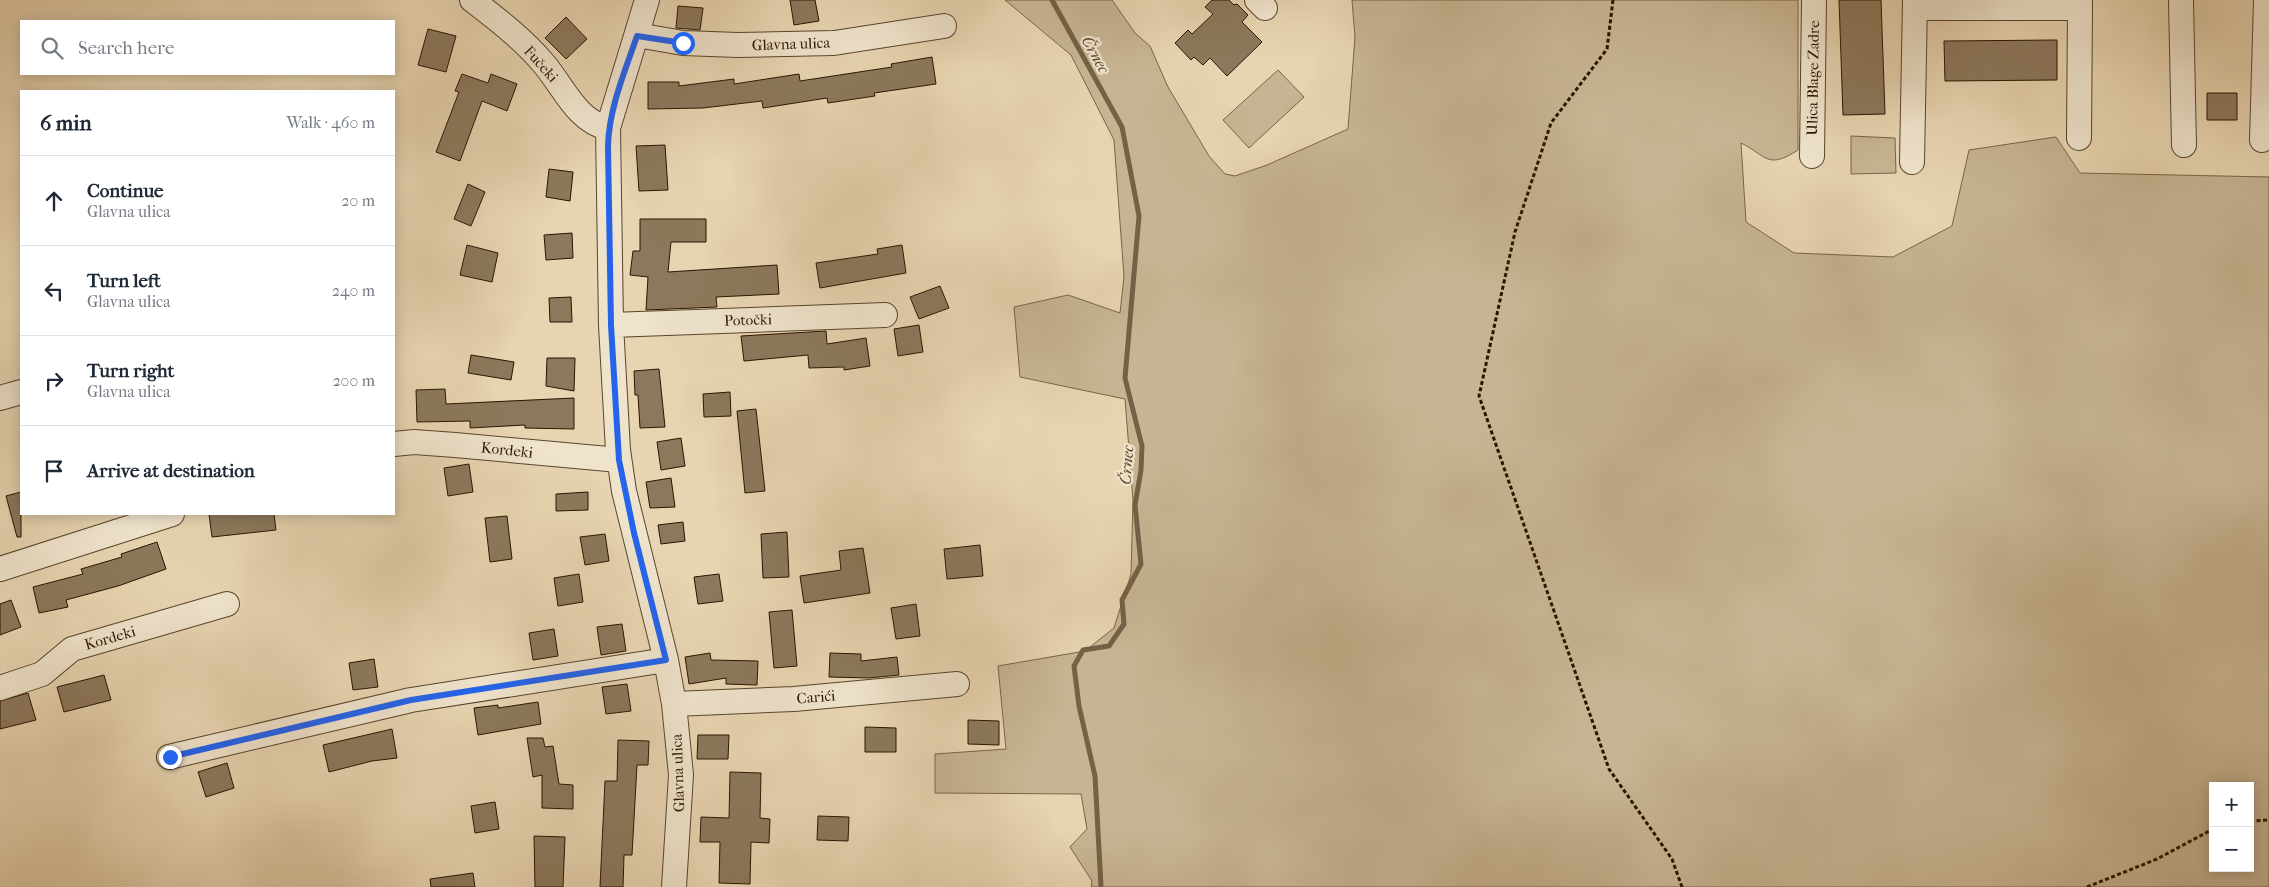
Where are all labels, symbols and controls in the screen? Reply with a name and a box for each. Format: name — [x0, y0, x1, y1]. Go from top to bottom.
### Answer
search box — [20, 20, 395, 75]
street label: Ulica Blage Zadre — [1803, 20, 1823, 136]
route start — [672, 32, 695, 55]
water label: Črnec — [1078, 32, 1115, 77]
icon: search — [38, 34, 66, 62]
street label: Glavna ulica — [752, 34, 832, 54]
text: Search here — [78, 37, 174, 59]
street label: Fučeki — [520, 42, 562, 86]
text: 6 min — [40, 111, 92, 135]
text: Walk · 460 m — [287, 113, 375, 132]
text: Continue — [87, 180, 163, 202]
icon: ahead — [40, 187, 68, 215]
text: 20 m — [341, 191, 375, 210]
text: Glavna ulica — [87, 202, 171, 221]
text: Turn left — [87, 270, 161, 292]
icon: left — [40, 277, 68, 305]
text: 240 m — [332, 281, 375, 300]
text: Glavna ulica — [87, 292, 171, 311]
street label: Potočki — [724, 310, 773, 330]
text: Turn right — [87, 360, 174, 382]
icon: right — [40, 367, 68, 395]
text: 200 m — [332, 371, 375, 390]
text: Glavna ulica — [87, 382, 171, 401]
street label: Kordeki — [480, 438, 534, 462]
water label: Črnec — [1115, 444, 1137, 485]
icon: arrive — [40, 457, 68, 485]
text: Arrive at destination — [87, 460, 255, 482]
street label: Kordeki — [83, 622, 138, 654]
street label: Carići — [796, 686, 837, 708]
street label: Glavna ulica — [668, 732, 688, 812]
route end — [159, 746, 182, 769]
map controls — [2209, 782, 2254, 872]
button: + — [2209, 782, 2254, 827]
button: − — [2209, 827, 2254, 872]

